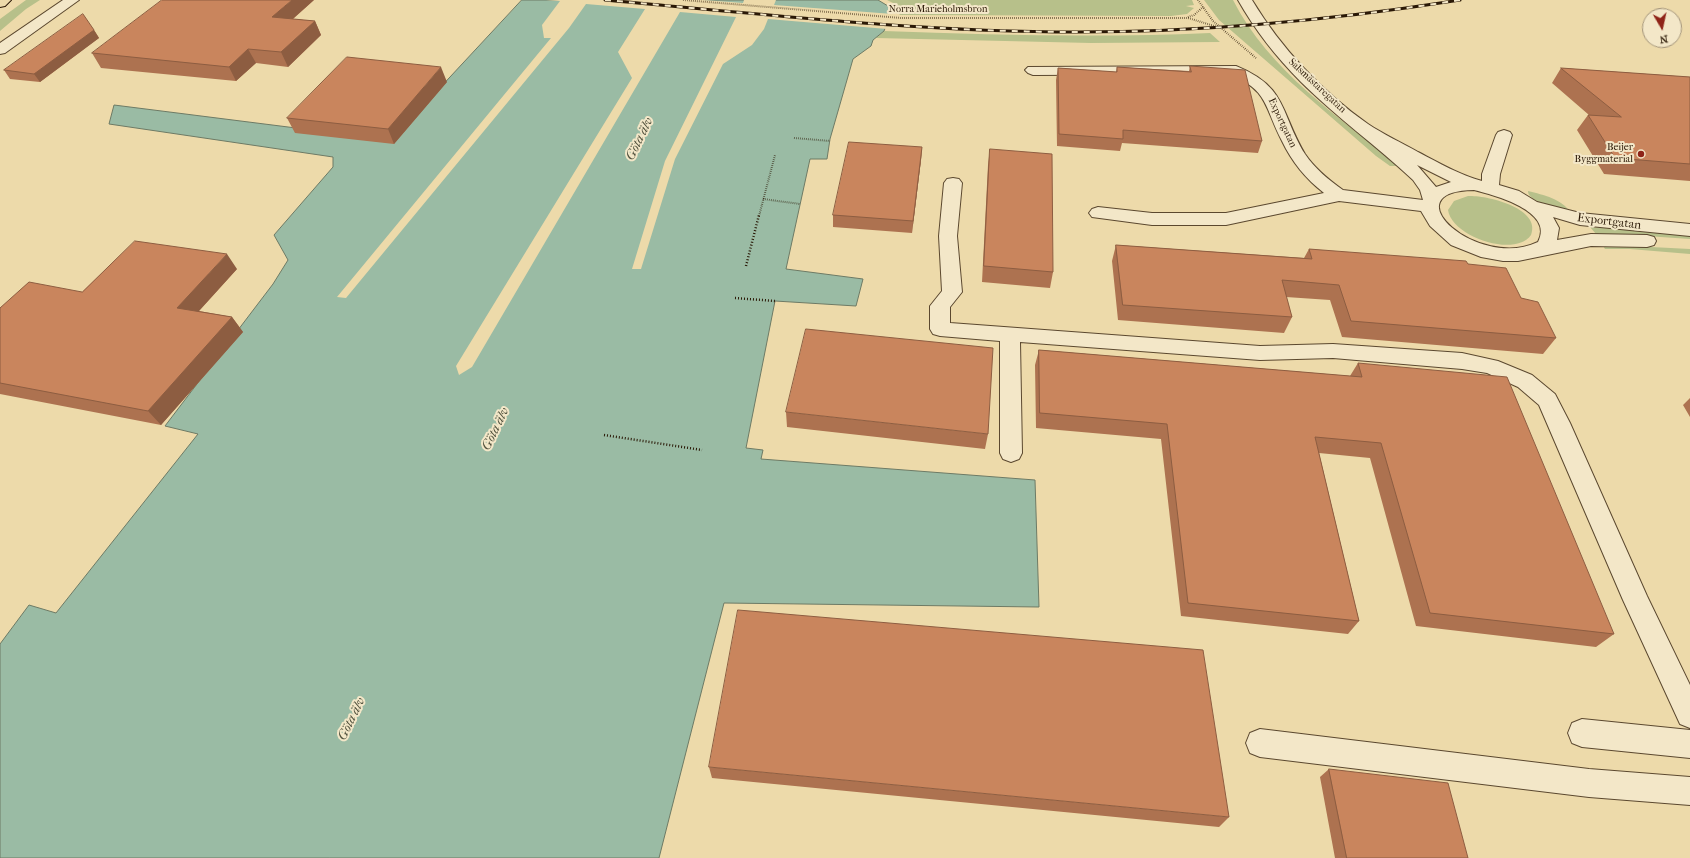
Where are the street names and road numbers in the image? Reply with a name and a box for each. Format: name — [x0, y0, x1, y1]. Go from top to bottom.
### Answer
street label: Norra Marieholmsbron — [889, 4, 987, 16]
street label: Salsmästaregatan — [1286, 56, 1348, 116]
street label: Exportgatan — [1265, 96, 1299, 150]
street label: Exportgatan — [1576, 211, 1642, 233]

